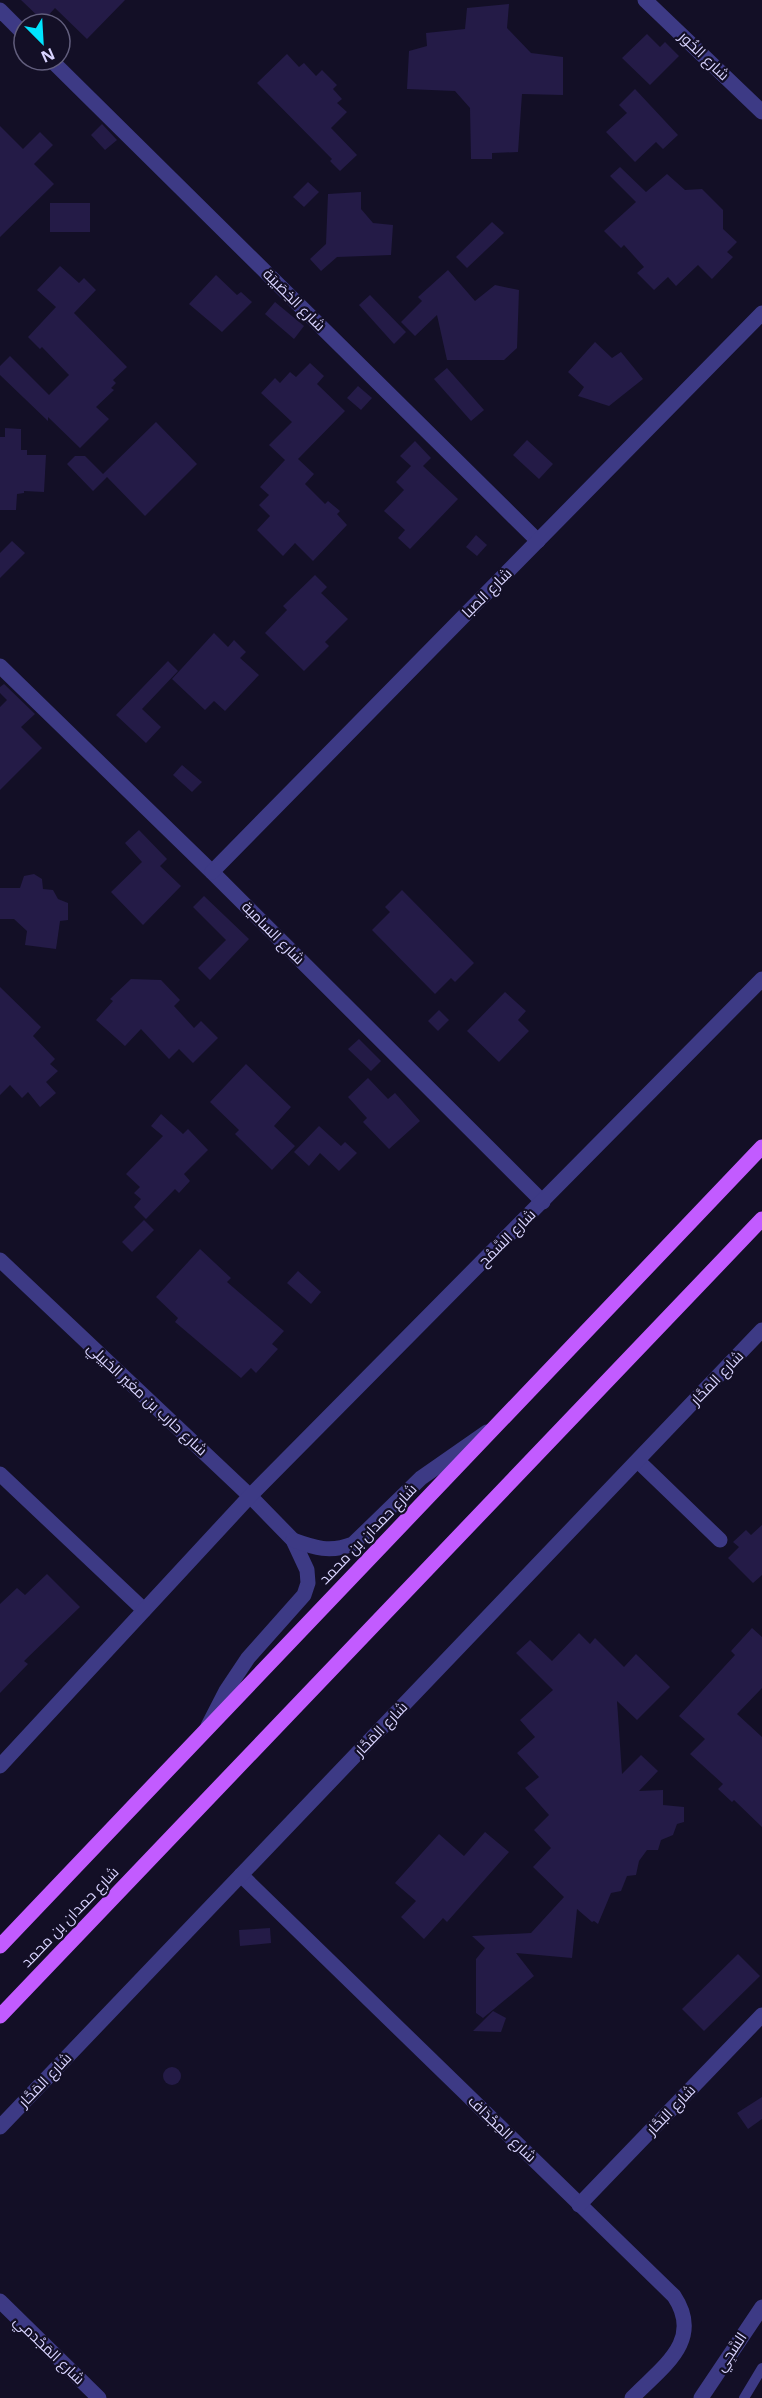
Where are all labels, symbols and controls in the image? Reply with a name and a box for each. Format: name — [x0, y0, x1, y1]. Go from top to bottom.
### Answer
north arrow — [12, 12, 72, 72]
street label: شارع الخُور — [673, 26, 734, 86]
text: N — [38, 43, 59, 68]
street label: شارع الخِصَيبَة — [258, 264, 330, 336]
street label: شارع الصبا — [457, 563, 517, 623]
street label: شارع السامية — [237, 897, 309, 969]
street label: شارع السَّمْح — [473, 1204, 541, 1272]
street label: شارع حارب بن مغير الخييلي — [81, 1337, 212, 1462]
street label: شارع المَحَّار — [685, 1346, 749, 1411]
street label: شارع حمدان بن محمد — [314, 1479, 422, 1589]
street label: شارع المَحَّار — [349, 1697, 413, 1762]
street label: شارع حمدان بن محمد — [16, 1862, 124, 1972]
street label: شارع المَحَّار — [13, 2048, 77, 2113]
street label: شارع البَحَّار — [641, 2080, 701, 2141]
street label: شارع المِجْدَاف — [463, 2091, 541, 2167]
street label: شارع المَجْدمي — [8, 2310, 89, 2390]
street label: السَّجِي — [710, 2328, 753, 2377]

